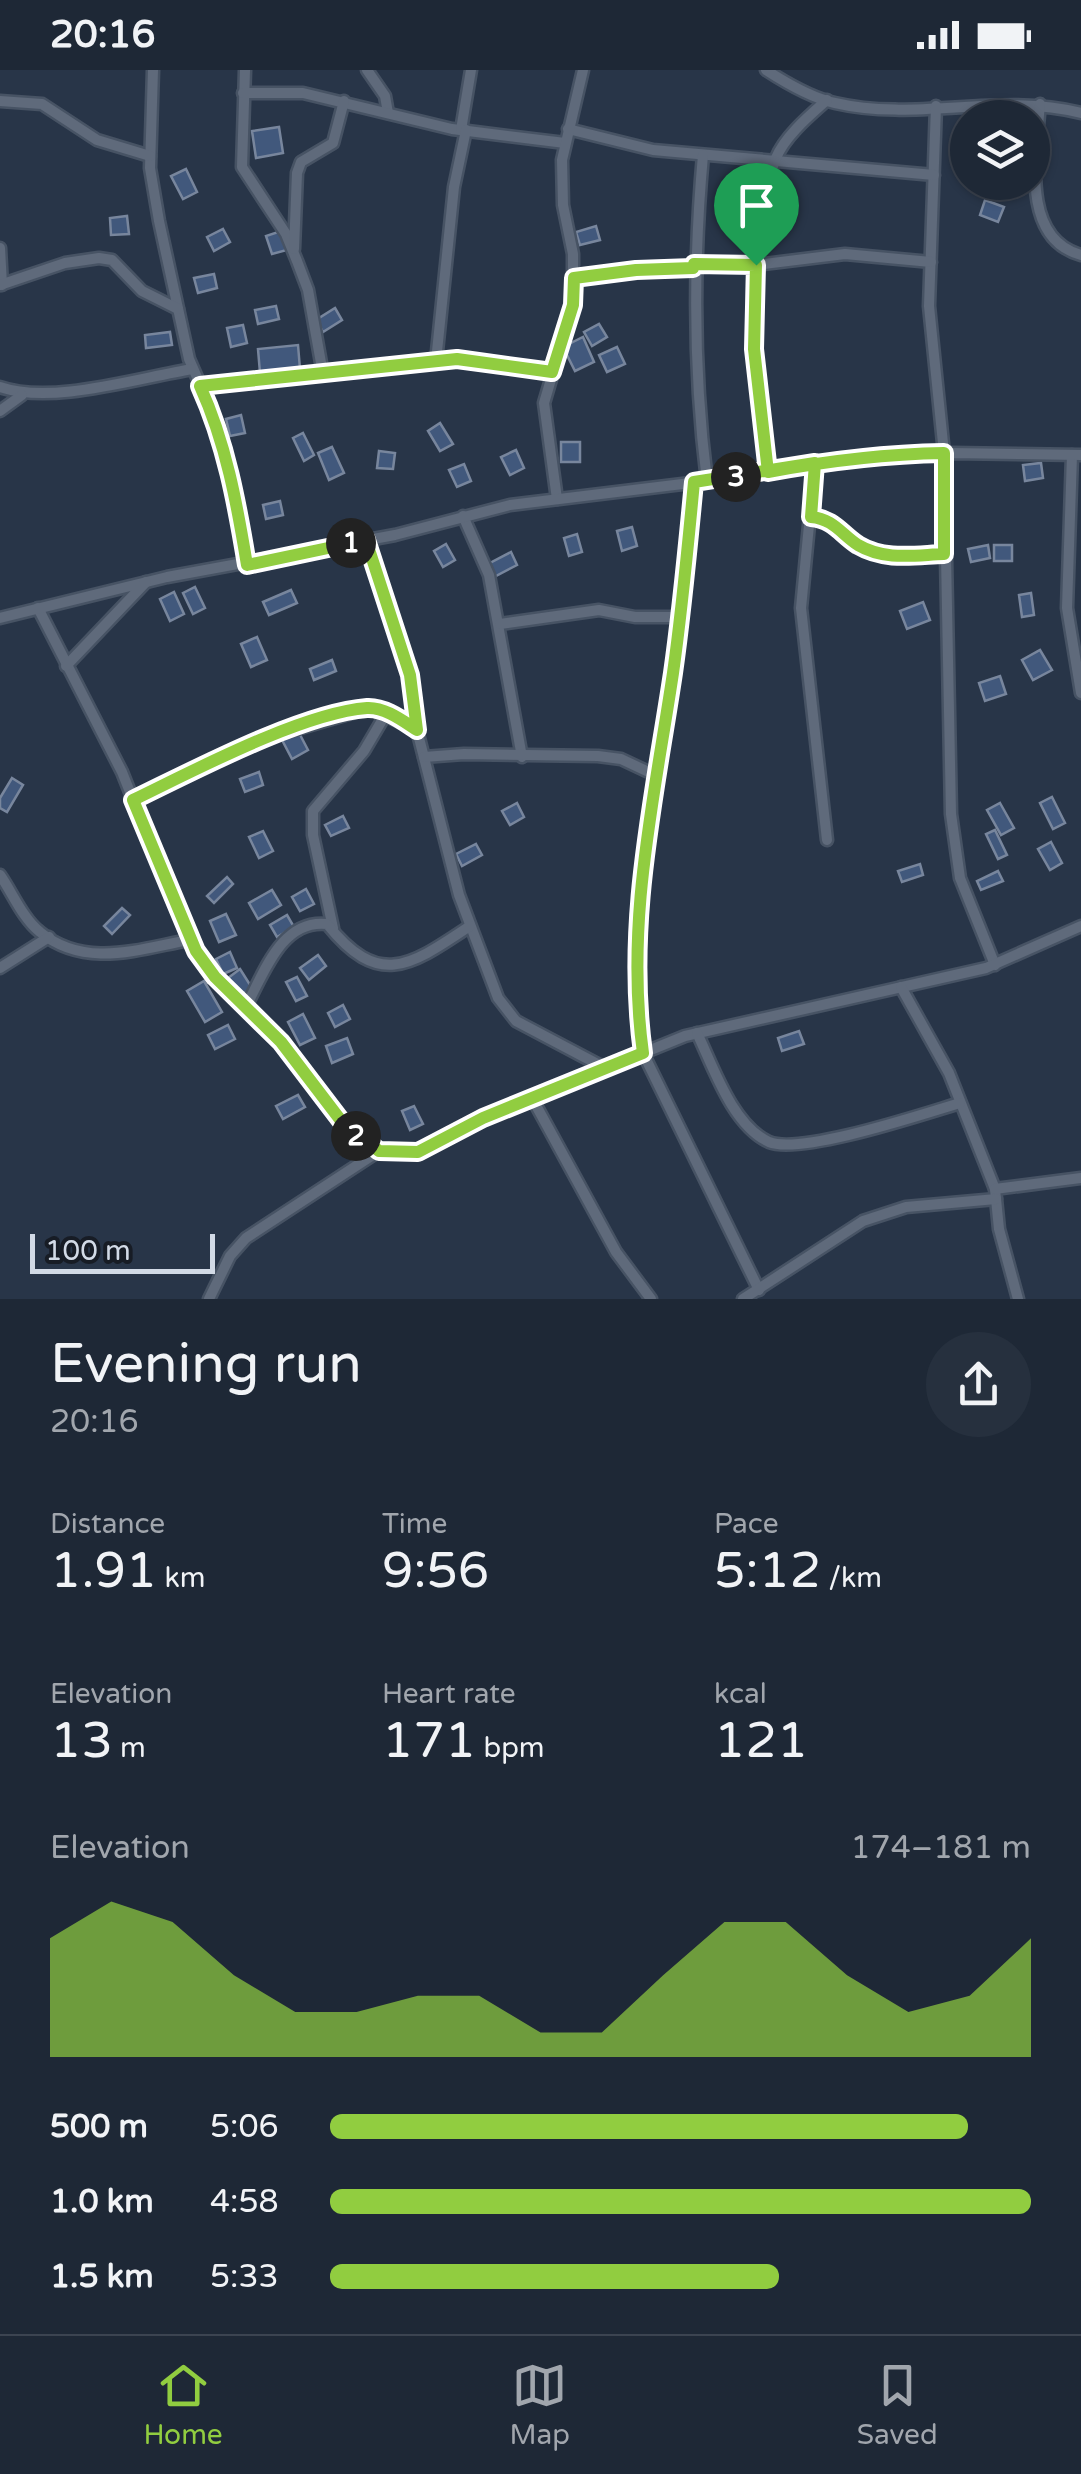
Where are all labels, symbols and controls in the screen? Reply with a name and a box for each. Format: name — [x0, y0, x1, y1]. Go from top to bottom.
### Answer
text: 20:16 — [50, 12, 155, 58]
map controls — [950, 100, 1050, 200]
button: layers — [950, 100, 1050, 200]
pin — [714, 163, 799, 266]
icon: arrive — [729, 178, 784, 233]
pin: 3 — [711, 452, 761, 502]
text: 3 — [727, 460, 745, 494]
pin: 1 — [326, 518, 376, 568]
text: 1 — [342, 526, 360, 560]
pin: 2 — [331, 1111, 381, 1161]
text: 2 — [347, 1119, 365, 1153]
scale bar — [30, 1229, 215, 1274]
text: 100 m — [45, 1234, 131, 1268]
text: Evening run — [50, 1332, 362, 1398]
button: share — [926, 1332, 1031, 1437]
text: 20:16 — [50, 1403, 139, 1441]
text: Distance — [50, 1507, 165, 1541]
text: Time — [382, 1507, 447, 1541]
text: Pace — [714, 1507, 778, 1541]
text: 1.91 — [50, 1541, 157, 1601]
text: 9:56 — [382, 1541, 489, 1601]
text: 5:12 — [714, 1541, 821, 1601]
text: km — [157, 1561, 205, 1595]
text: /km — [821, 1561, 882, 1595]
text: Elevation — [50, 1677, 172, 1711]
text: Heart rate — [382, 1677, 516, 1711]
text: kcal — [714, 1677, 767, 1711]
text: 13 — [50, 1711, 113, 1771]
text: 171 — [382, 1711, 476, 1771]
text: 121 — [714, 1711, 808, 1771]
text: m — [113, 1731, 146, 1765]
text: bpm — [476, 1731, 545, 1765]
text: Elevation — [50, 1829, 190, 1867]
text: 174–181 m — [851, 1829, 1031, 1867]
text: 500 m — [50, 2108, 148, 2146]
text: 5:06 — [210, 2108, 279, 2146]
text: 1.0 km — [50, 2183, 154, 2221]
text: 4:58 — [210, 2183, 279, 2221]
text: 1.5 km — [50, 2258, 154, 2296]
text: 5:33 — [210, 2258, 279, 2296]
tab: Home — [143, 2358, 223, 2452]
tab: Map — [509, 2358, 570, 2452]
tab: Saved — [857, 2358, 938, 2452]

